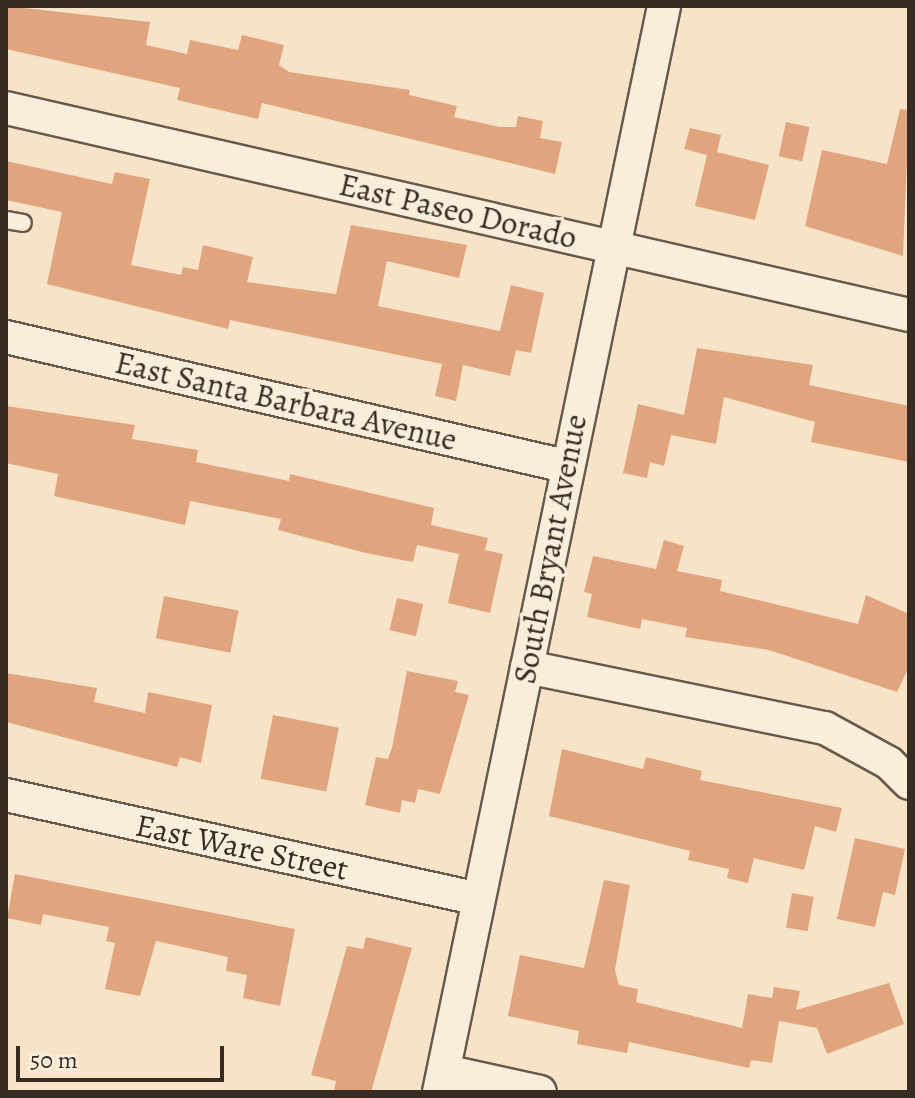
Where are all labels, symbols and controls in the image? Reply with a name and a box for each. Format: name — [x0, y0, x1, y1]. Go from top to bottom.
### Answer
street label: East Paseo Dorado — [335, 165, 581, 257]
street label: East Santa Barbara Avenue — [111, 343, 461, 459]
street label: South Bryant Avenue — [505, 411, 595, 687]
street label: East Ware Street — [132, 806, 352, 888]
scale bar — [20, 1030, 228, 1080]
text: 50 m — [30, 1044, 78, 1076]

